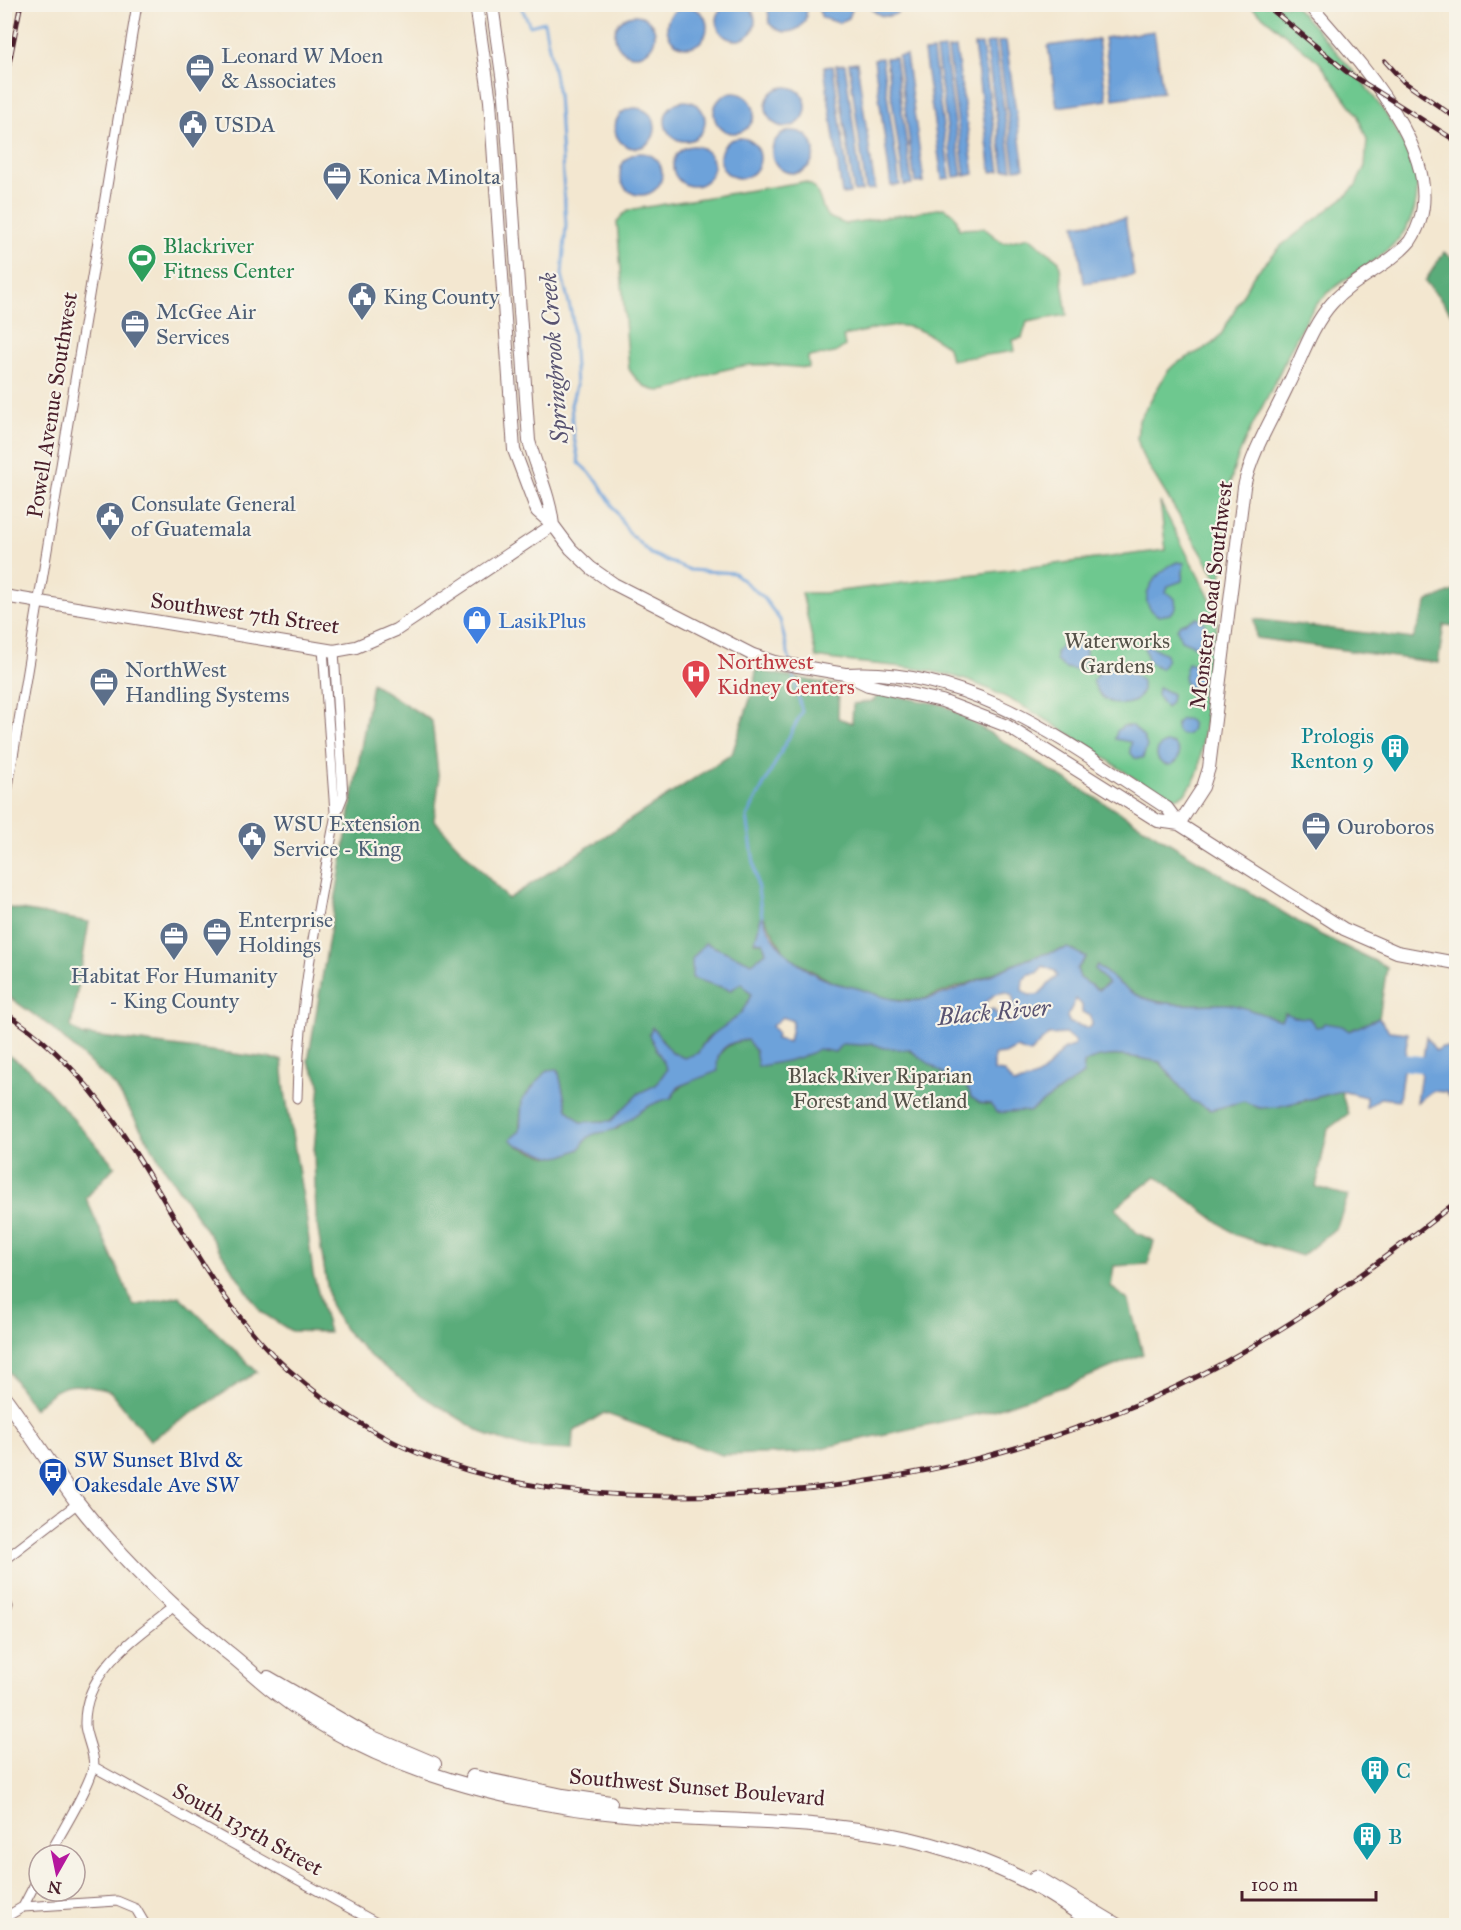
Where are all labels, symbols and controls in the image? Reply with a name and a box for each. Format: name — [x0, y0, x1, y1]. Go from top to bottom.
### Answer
place label: Leonard W Moen & Associates — [221, 42, 383, 94]
office icon: Leonard W Moen & Associates — [184, 52, 216, 94]
public building icon: USDA — [177, 108, 209, 150]
place label: USDA — [214, 111, 276, 138]
office icon: Konica Minolta — [321, 160, 353, 202]
place label: Konica Minolta — [358, 163, 501, 190]
place label: Blackriver Fitness Center — [163, 232, 295, 284]
sports icon: Blackriver Fitness Center — [126, 242, 158, 284]
water label: Springbrook Creek — [533, 271, 575, 446]
public building icon: King County — [346, 280, 378, 322]
place label: King County — [383, 283, 500, 310]
street label: Powell Avenue Southwest — [21, 290, 83, 520]
place label: McGee Air Services — [156, 298, 257, 350]
office icon: McGee Air Services — [119, 308, 151, 350]
street label: Monster Road Southwest — [1184, 479, 1238, 711]
place label: Consulate General of Guatemala — [131, 490, 296, 542]
public building icon: Consulate General of Guatemala — [94, 500, 126, 542]
street label: Southwest 7th Street — [149, 586, 341, 640]
shop icon: LasikPlus — [461, 604, 493, 646]
place label: LasikPlus — [498, 607, 586, 634]
park label: Waterworks Gardens — [1064, 627, 1170, 679]
place label: Northwest Kidney Centers — [717, 648, 855, 700]
place label: NorthWest Handling Systems — [125, 656, 289, 708]
hospital icon: Northwest Kidney Centers — [680, 658, 712, 700]
office icon: NorthWest Handling Systems — [88, 666, 120, 708]
place label: Prologis Renton 9 — [1290, 722, 1374, 774]
building icon: Prologis Renton 9 — [1379, 732, 1411, 774]
place label: WSU Extension Service - King — [273, 810, 420, 862]
office icon: Ouroboros — [1300, 810, 1332, 852]
place label: Ouroboros — [1337, 813, 1434, 840]
public building icon: WSU Extension Service - King — [236, 820, 268, 862]
place label: Enterprise Holdings — [238, 906, 333, 958]
office icon: Enterprise Holdings — [201, 916, 233, 958]
office icon: Habitat For Humanity - King County — [158, 920, 190, 962]
place label: Habitat For Humanity - King County — [71, 962, 278, 1014]
water label: Black River — [935, 992, 1054, 1032]
park label: Black River Riparian Forest and Wetland — [787, 1062, 973, 1114]
place label: SW Sunset Blvd & Oakesdale Ave SW — [74, 1446, 243, 1498]
bus stop icon: SW Sunset Blvd & Oakesdale Ave SW — [37, 1456, 69, 1498]
building icon: C — [1359, 1754, 1391, 1796]
place label: C — [1396, 1757, 1411, 1784]
street label: Southwest Sunset Boulevard — [568, 1762, 826, 1812]
street label: South 135th Street — [168, 1777, 328, 1882]
building icon: B — [1351, 1820, 1383, 1862]
place label: B — [1388, 1823, 1403, 1850]
north arrow — [27, 1843, 87, 1903]
scale bar — [1242, 1864, 1376, 1902]
text: 100 m — [1251, 1874, 1298, 1896]
text: N — [46, 1877, 63, 1898]

